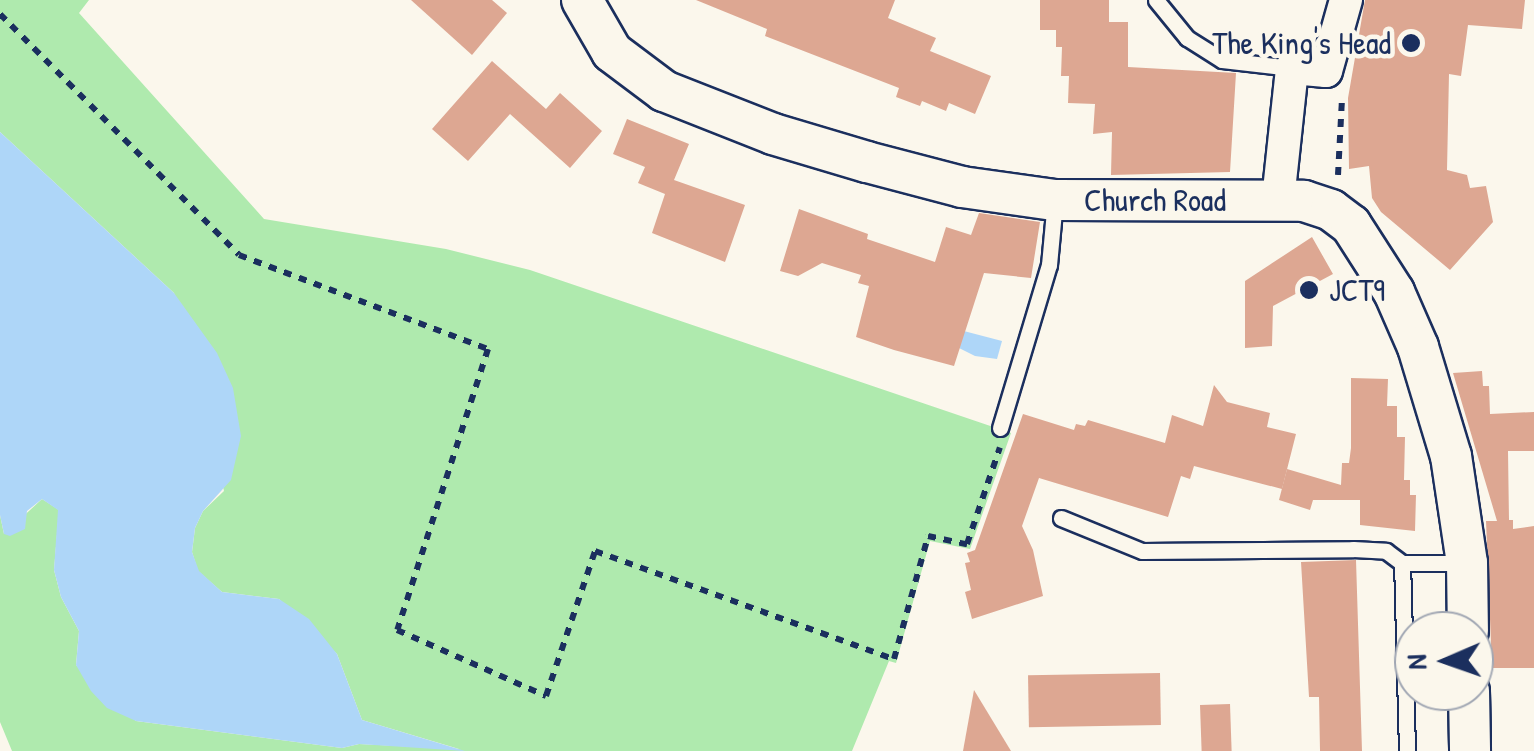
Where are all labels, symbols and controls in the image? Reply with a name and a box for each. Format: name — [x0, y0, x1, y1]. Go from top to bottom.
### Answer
place label: The King's Head — [1212, 24, 1391, 62]
marker: The King's Head — [1400, 32, 1422, 54]
street label: Church Road — [1084, 181, 1226, 219]
place label: JCT9 — [1329, 271, 1385, 309]
marker: JCT9 — [1298, 279, 1320, 301]
north arrow — [1394, 611, 1494, 711]
text: N — [1397, 654, 1435, 670]

